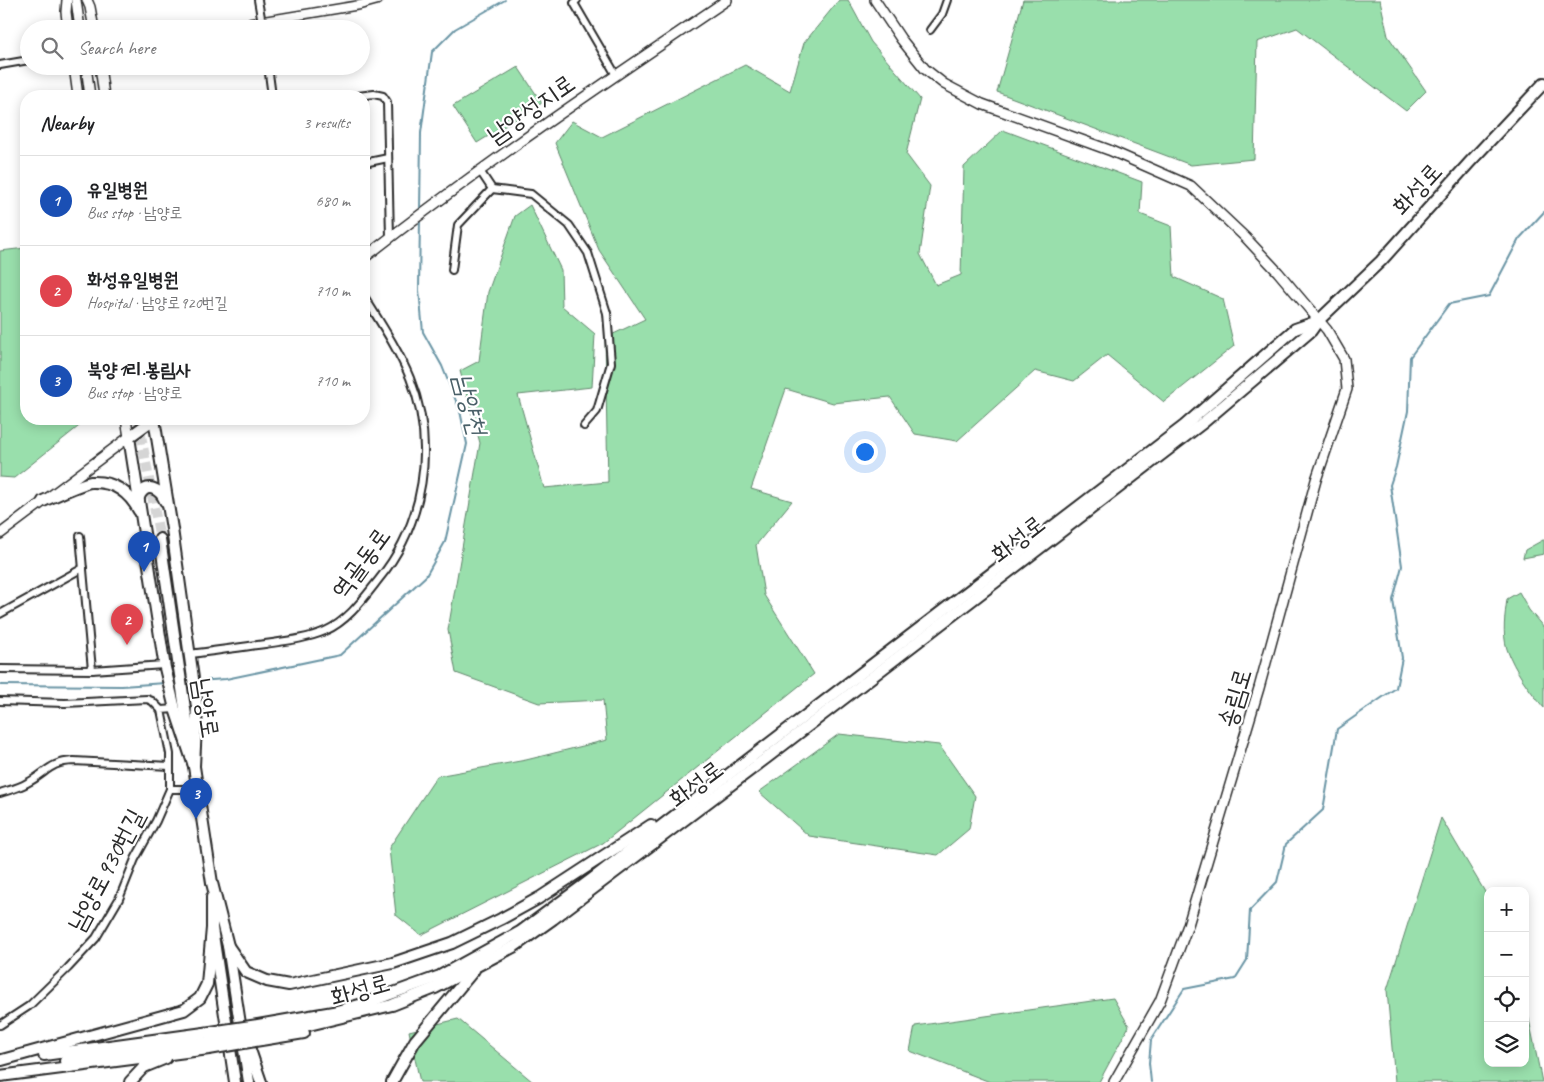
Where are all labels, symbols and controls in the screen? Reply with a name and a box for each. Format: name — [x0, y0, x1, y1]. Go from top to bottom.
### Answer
search box — [20, 20, 370, 75]
icon: search — [38, 34, 66, 62]
text: Search here — [78, 36, 155, 60]
street label: 남양성지로 — [481, 67, 581, 151]
text: Nearby — [40, 110, 93, 136]
text: 3 results — [303, 113, 350, 133]
street label: 화성로 — [1385, 156, 1449, 222]
text: 유일병원 — [87, 178, 148, 202]
text: 1 — [52, 191, 60, 211]
text: 680 m — [316, 191, 350, 211]
text: Bus stop · 남양로 — [87, 203, 182, 223]
text: 화성유일병원 — [87, 268, 179, 292]
text: 2 — [52, 281, 60, 301]
text: 710 m — [316, 281, 350, 301]
text: Hospital · 남양로920번길 — [87, 293, 227, 313]
text: 북양1리.봉림사 — [87, 358, 191, 382]
water label: 남양천 — [446, 369, 495, 442]
text: 3 — [52, 371, 60, 391]
text: 710 m — [316, 371, 350, 391]
text: Bus stop · 남양로 — [87, 383, 182, 403]
your location — [852, 439, 878, 465]
street label: 화성로 — [984, 508, 1052, 570]
street label: 역골동로 — [324, 521, 398, 605]
pin: 1 — [128, 531, 160, 572]
pin: 2 — [111, 604, 143, 645]
street label: 송림로 — [1211, 664, 1259, 732]
street label: 남양로 — [185, 676, 227, 740]
street label: 화성로 — [662, 753, 730, 815]
pin: 3 — [180, 778, 212, 819]
street label: 남양로930번길 — [60, 803, 152, 937]
map controls — [1484, 887, 1529, 1067]
button: + — [1484, 887, 1529, 932]
button: − — [1484, 932, 1529, 977]
street label: 화성로 — [327, 966, 393, 1014]
button: locate — [1484, 977, 1529, 1022]
button: layers — [1484, 1022, 1529, 1067]

